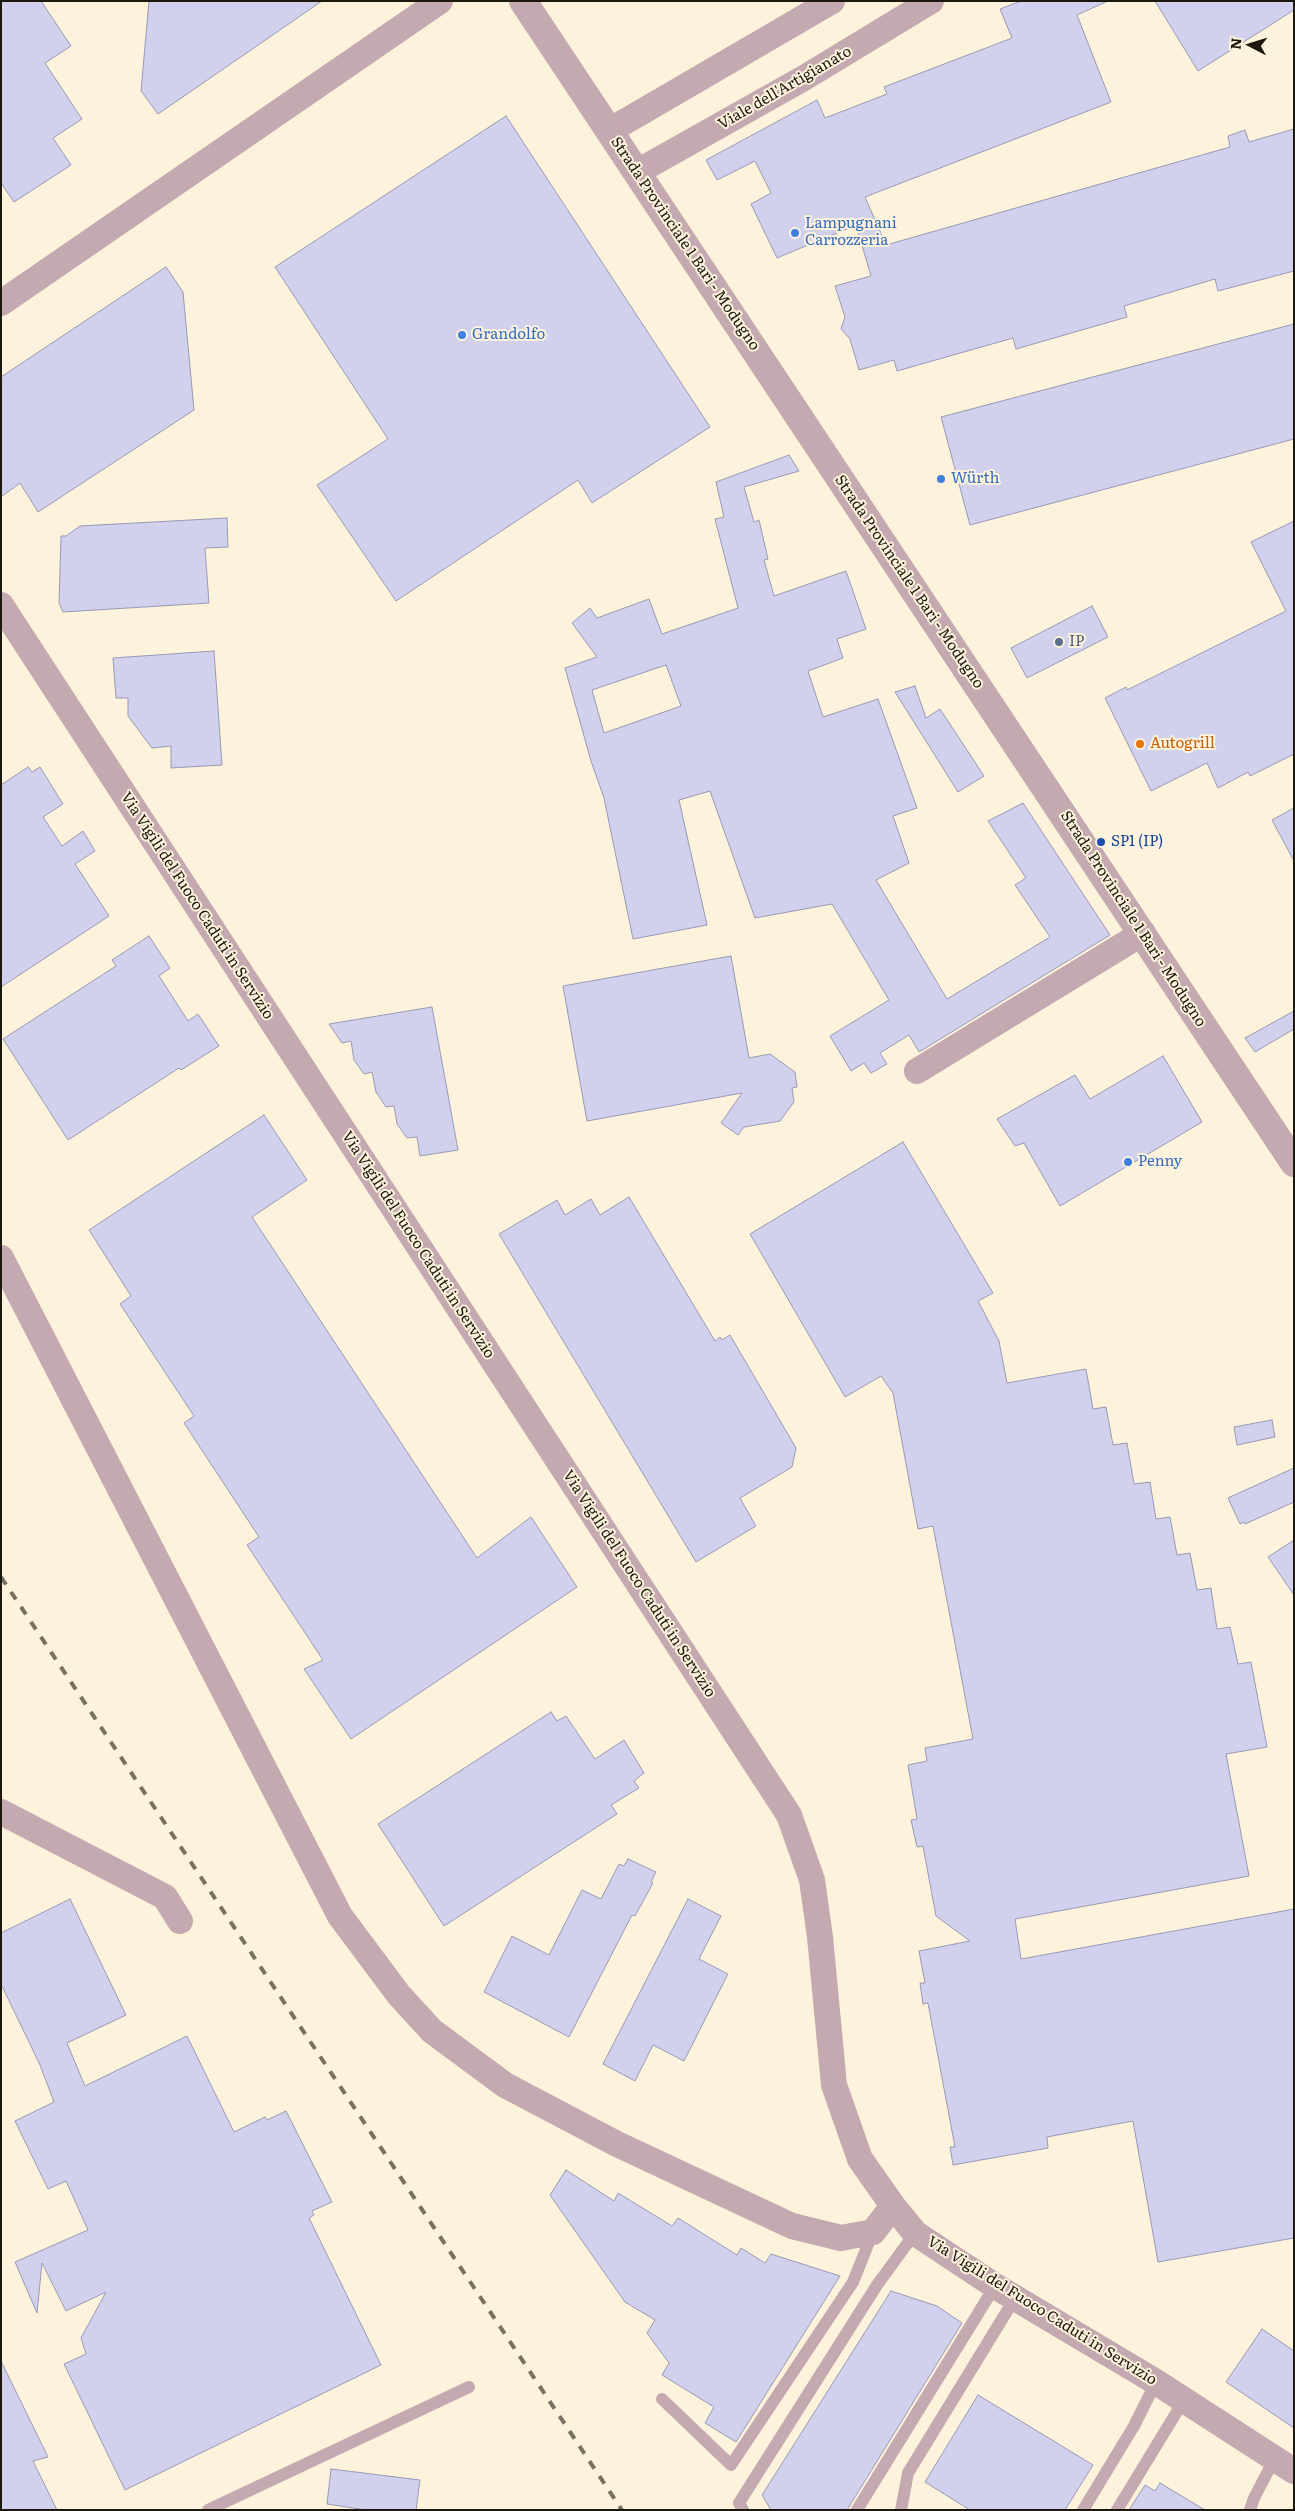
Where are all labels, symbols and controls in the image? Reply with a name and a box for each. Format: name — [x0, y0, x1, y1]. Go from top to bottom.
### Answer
north arrow — [1225, 20, 1275, 70]
text: N — [1225, 37, 1246, 50]
street label: Viale dell'Artigianato — [715, 42, 855, 134]
street label: Strada Provinciale 1 Bari - Modugno — [607, 134, 763, 354]
place label: Lampugnani Carrozzeria — [805, 215, 897, 250]
marker: Lampugnani Carrozzeria — [789, 227, 801, 239]
place label: Grandolfo — [472, 326, 545, 344]
marker: Grandolfo — [456, 329, 468, 341]
place label: Würth — [951, 470, 999, 488]
street label: Strada Provinciale 1 Bari - Modugno — [831, 472, 987, 692]
marker: Würth — [935, 473, 947, 485]
place label: IP — [1069, 633, 1084, 651]
marker: IP — [1053, 636, 1065, 648]
place label: Autogrill — [1150, 735, 1215, 753]
marker: Autogrill — [1134, 738, 1146, 750]
street label: Via Vigili del Fuoco Caduti in Servizio — [117, 789, 277, 1023]
street label: Strada Provinciale 1 Bari - Modugno — [1056, 808, 1210, 1030]
place label: SP1 (IP) — [1111, 833, 1163, 851]
marker: SP1 (IP) — [1095, 836, 1107, 848]
street label: Via Vigili del Fuoco Caduti in Servizio — [338, 1128, 498, 1362]
place label: Penny — [1138, 1153, 1182, 1171]
marker: Penny — [1122, 1156, 1134, 1168]
street label: Via Vigili del Fuoco Caduti in Servizio — [559, 1467, 719, 1701]
street label: Via Vigili del Fuoco Caduti in Servizio — [924, 2233, 1160, 2389]

